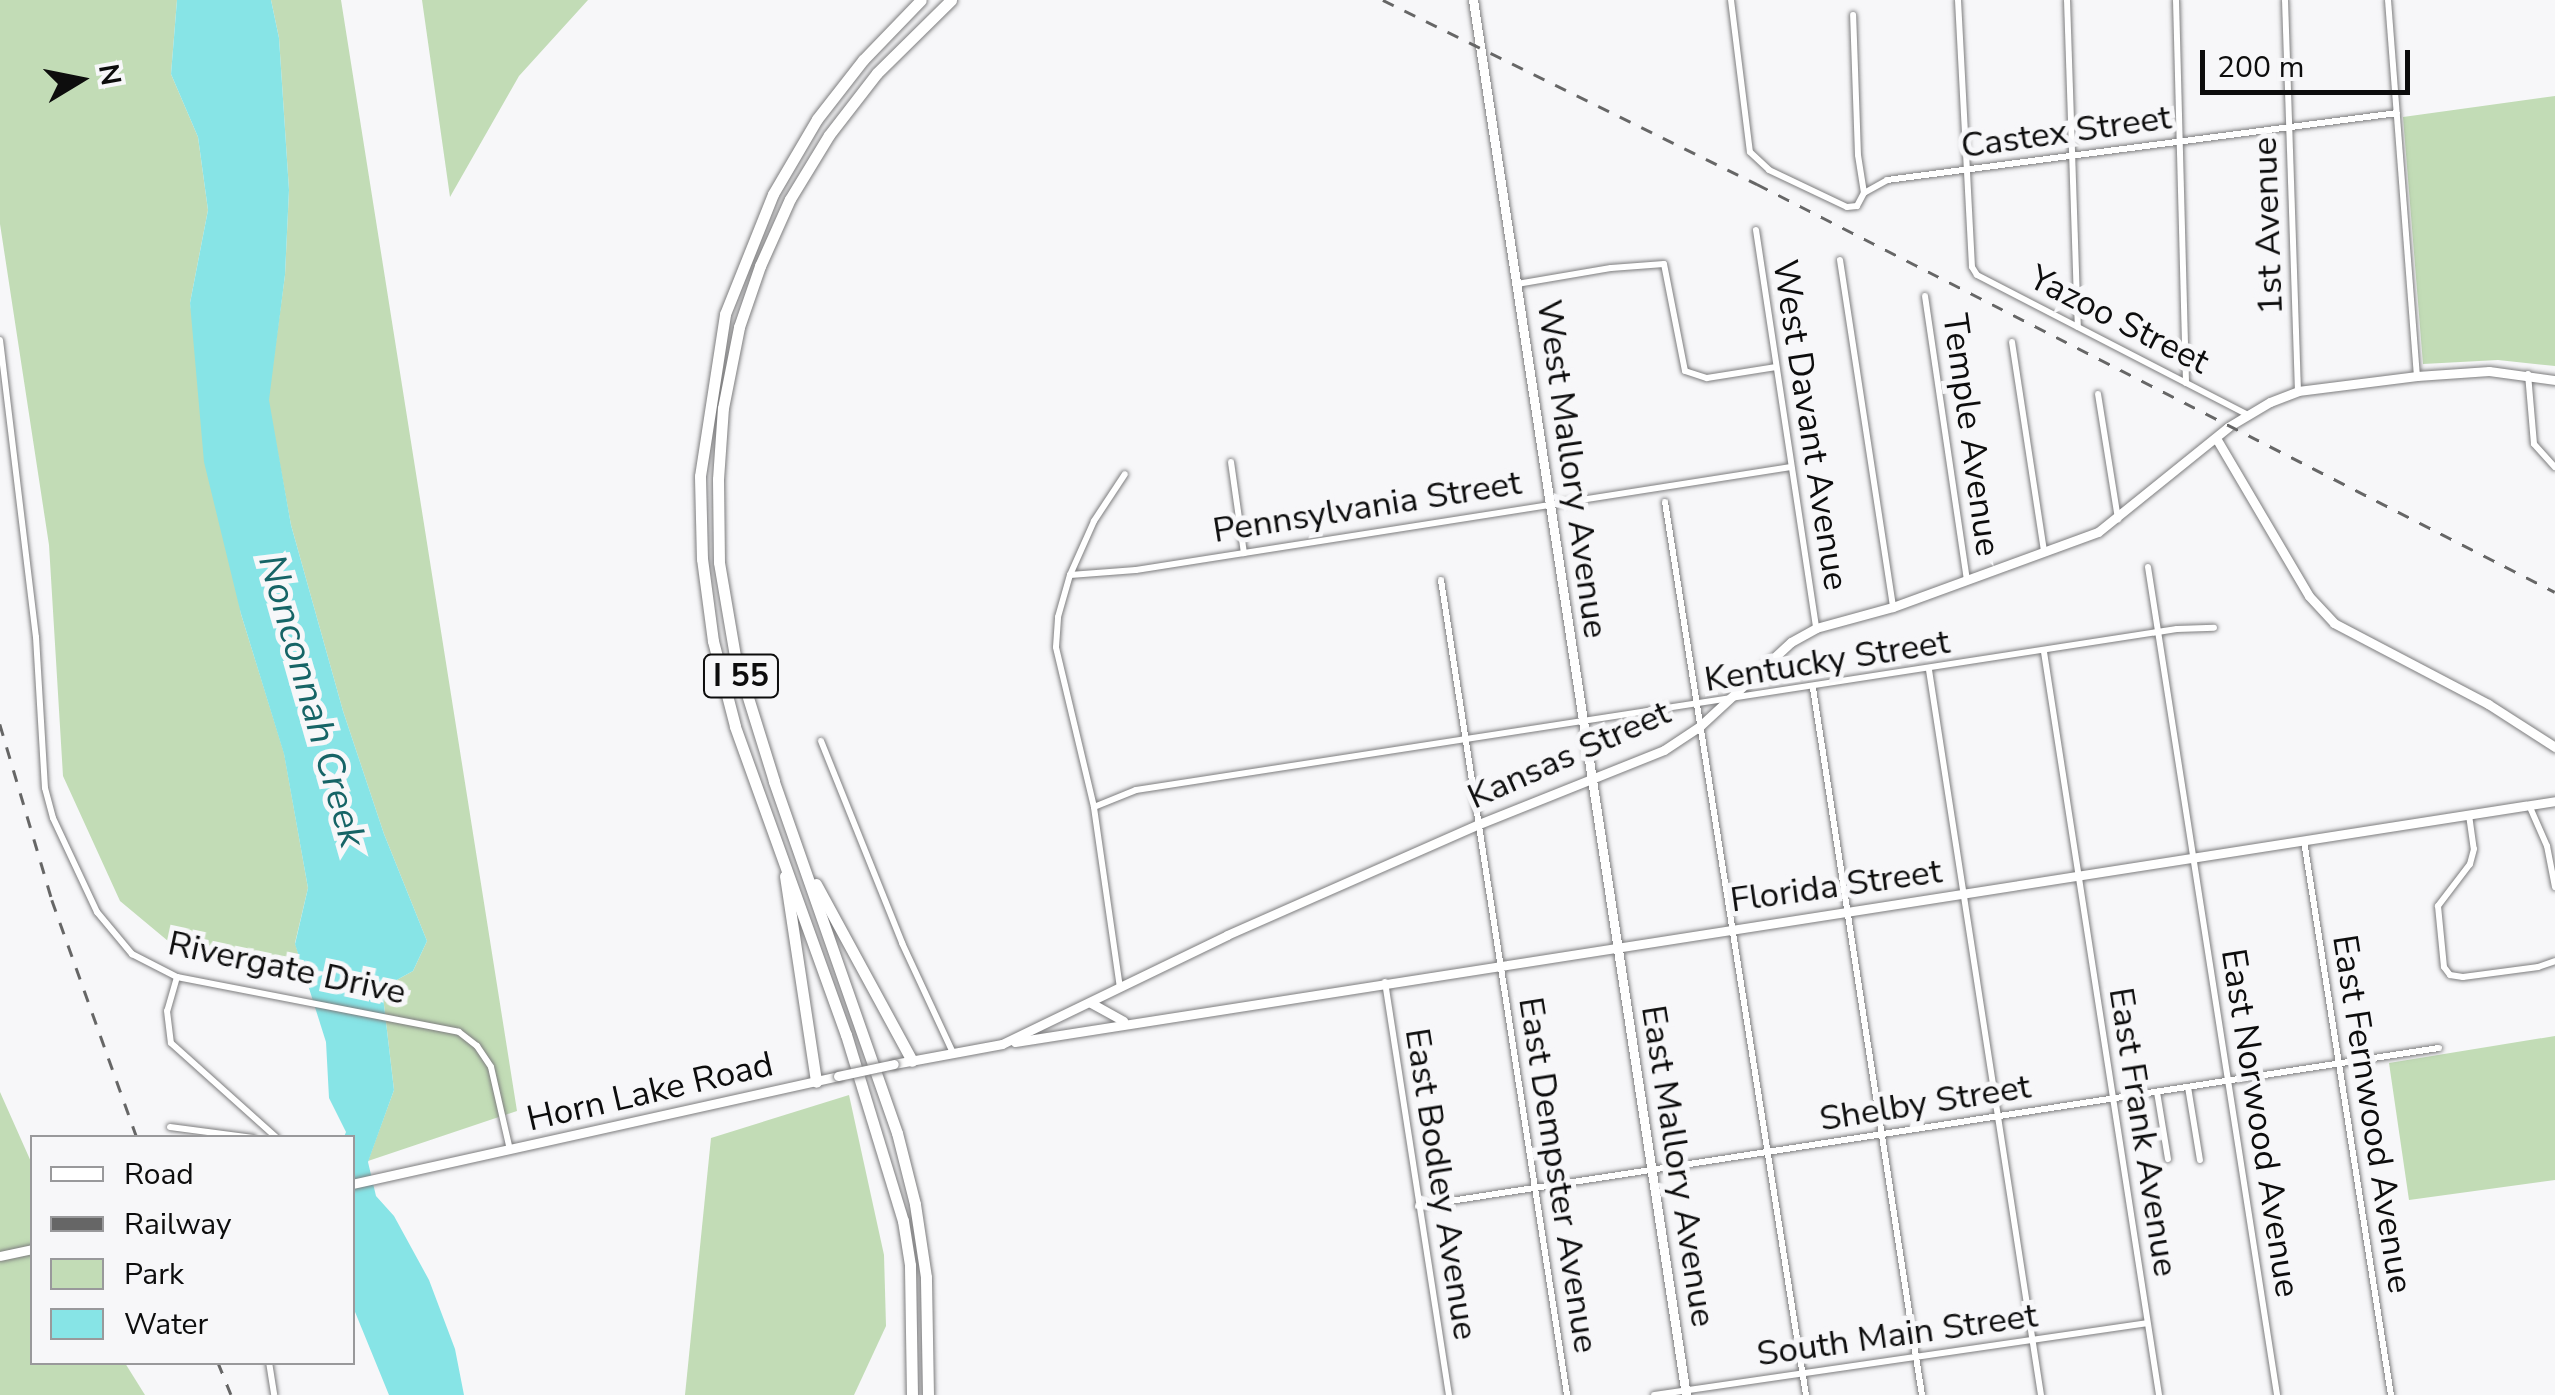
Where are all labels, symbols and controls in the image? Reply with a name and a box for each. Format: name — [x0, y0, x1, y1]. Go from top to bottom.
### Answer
north arrow — [30, 30, 130, 130]
scale bar — [2205, 30, 2415, 92]
text: 200 m — [2217, 47, 2304, 88]
text: N — [89, 61, 130, 88]
street label: Castex Street — [1958, 96, 2174, 168]
street label: 1st Avenue — [2244, 136, 2292, 316]
street label: West Davant Avenue — [1763, 257, 1857, 593]
street label: Yazoo Street — [2022, 257, 2216, 383]
street label: West Mallory Avenue — [1527, 297, 1617, 641]
street label: Temple Avenue — [1933, 311, 2009, 559]
street label: Pennsylvania Street — [1210, 462, 1524, 552]
water label: Nonconnah Creek — [248, 549, 376, 853]
street label: Kentucky Street — [1702, 621, 1952, 701]
road number: I 55 — [701, 649, 781, 703]
street label: Kansas Street — [1461, 692, 1677, 818]
street label: Florida Street — [1728, 850, 1944, 922]
street label: Rivergate Drive — [164, 922, 410, 1014]
street label: East Fernwood Avenue — [2323, 932, 2421, 1296]
street label: East Norwood Avenue — [2212, 946, 2308, 1300]
street label: East Frank Avenue — [2099, 985, 2187, 1279]
street label: East Dempster Avenue — [1509, 994, 1607, 1356]
street label: East Mallory Avenue — [1632, 1002, 1724, 1330]
street label: East Bodley Avenue — [1396, 1025, 1486, 1343]
street label: Horn Lake Road — [523, 1043, 777, 1141]
street label: Shelby Street — [1817, 1066, 2033, 1140]
legend — [30, 1135, 355, 1365]
text: Road — [124, 1154, 194, 1195]
text: Railway — [124, 1204, 232, 1245]
text: Park — [124, 1254, 184, 1295]
street label: South Main Street — [1754, 1295, 2040, 1375]
text: Water — [124, 1304, 208, 1345]

